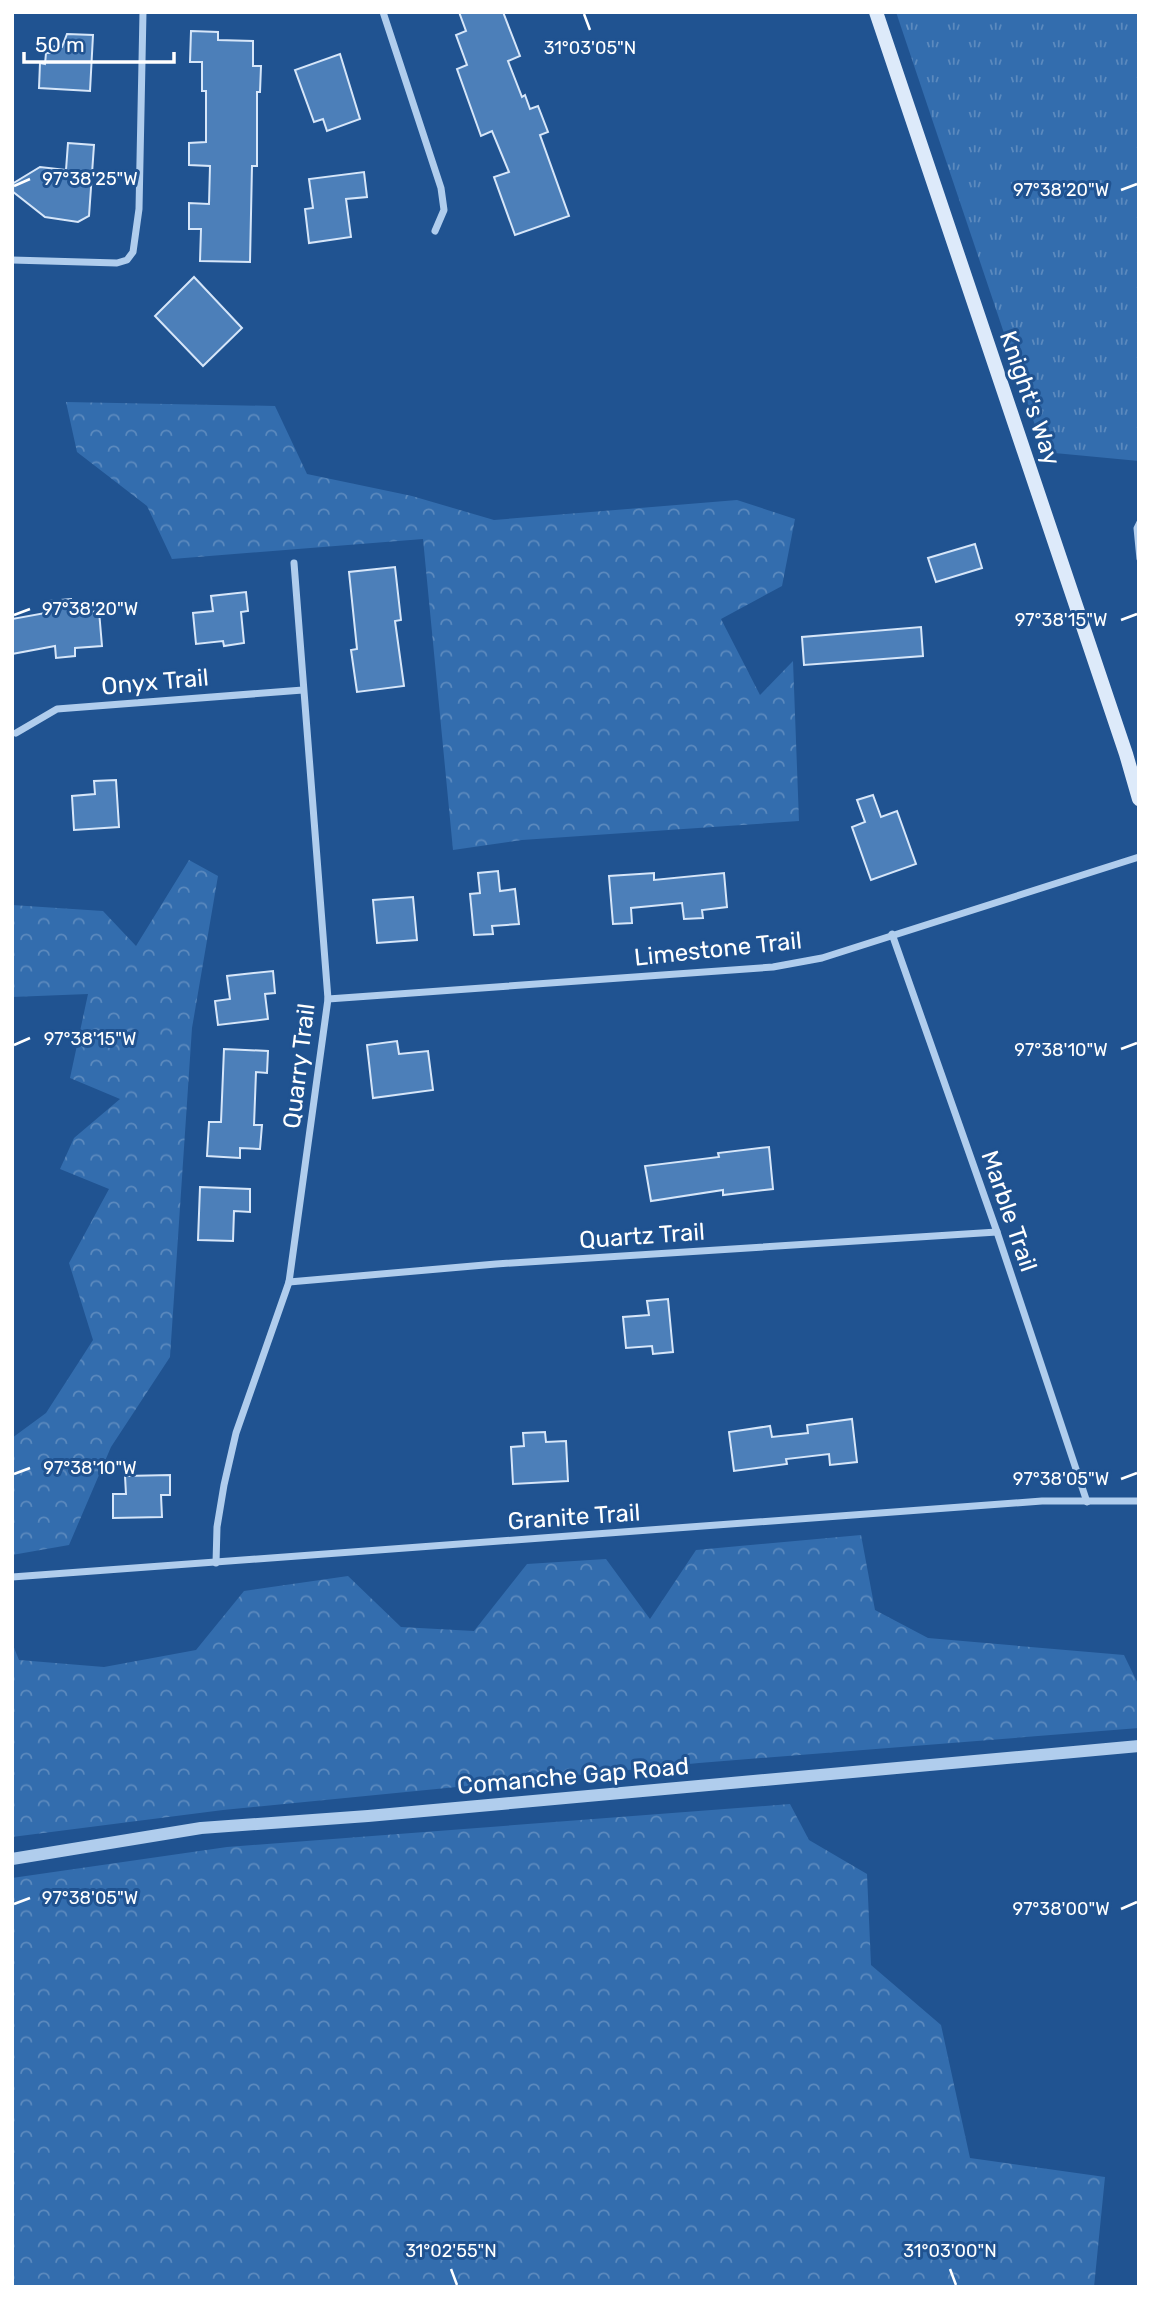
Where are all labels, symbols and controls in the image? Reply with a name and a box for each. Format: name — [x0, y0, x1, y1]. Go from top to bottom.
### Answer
scale bar — [24, 21, 175, 65]
text: 50 m — [35, 32, 85, 57]
text: 31°03'05"N — [544, 37, 636, 59]
text: 97°38'25"W — [42, 168, 138, 190]
text: 97°38'20"W — [1013, 179, 1109, 201]
street label: Knight's Way — [994, 327, 1066, 469]
text: 97°38'20"W — [42, 598, 138, 620]
text: 97°38'15"W — [1015, 609, 1107, 631]
street label: Onyx Trail — [100, 663, 210, 701]
street label: Limestone Trail — [633, 926, 803, 972]
street label: Quarry Trail — [277, 1002, 321, 1130]
text: 97°38'15"W — [44, 1028, 136, 1050]
text: 97°38'10"W — [1014, 1039, 1108, 1061]
street label: Marble Trail — [975, 1147, 1043, 1275]
street label: Quartz Trail — [578, 1218, 706, 1254]
text: 97°38'10"W — [43, 1457, 137, 1479]
text: 97°38'05"W — [1013, 1468, 1109, 1490]
street label: Granite Trail — [507, 1498, 641, 1536]
street label: Comanche Gap Road — [456, 1752, 690, 1800]
text: 97°38'05"W — [42, 1887, 138, 1909]
text: 97°38'00"W — [1012, 1898, 1110, 1920]
text: 31°02'55"N — [405, 2240, 497, 2262]
text: 31°03'00"N — [903, 2240, 997, 2262]

